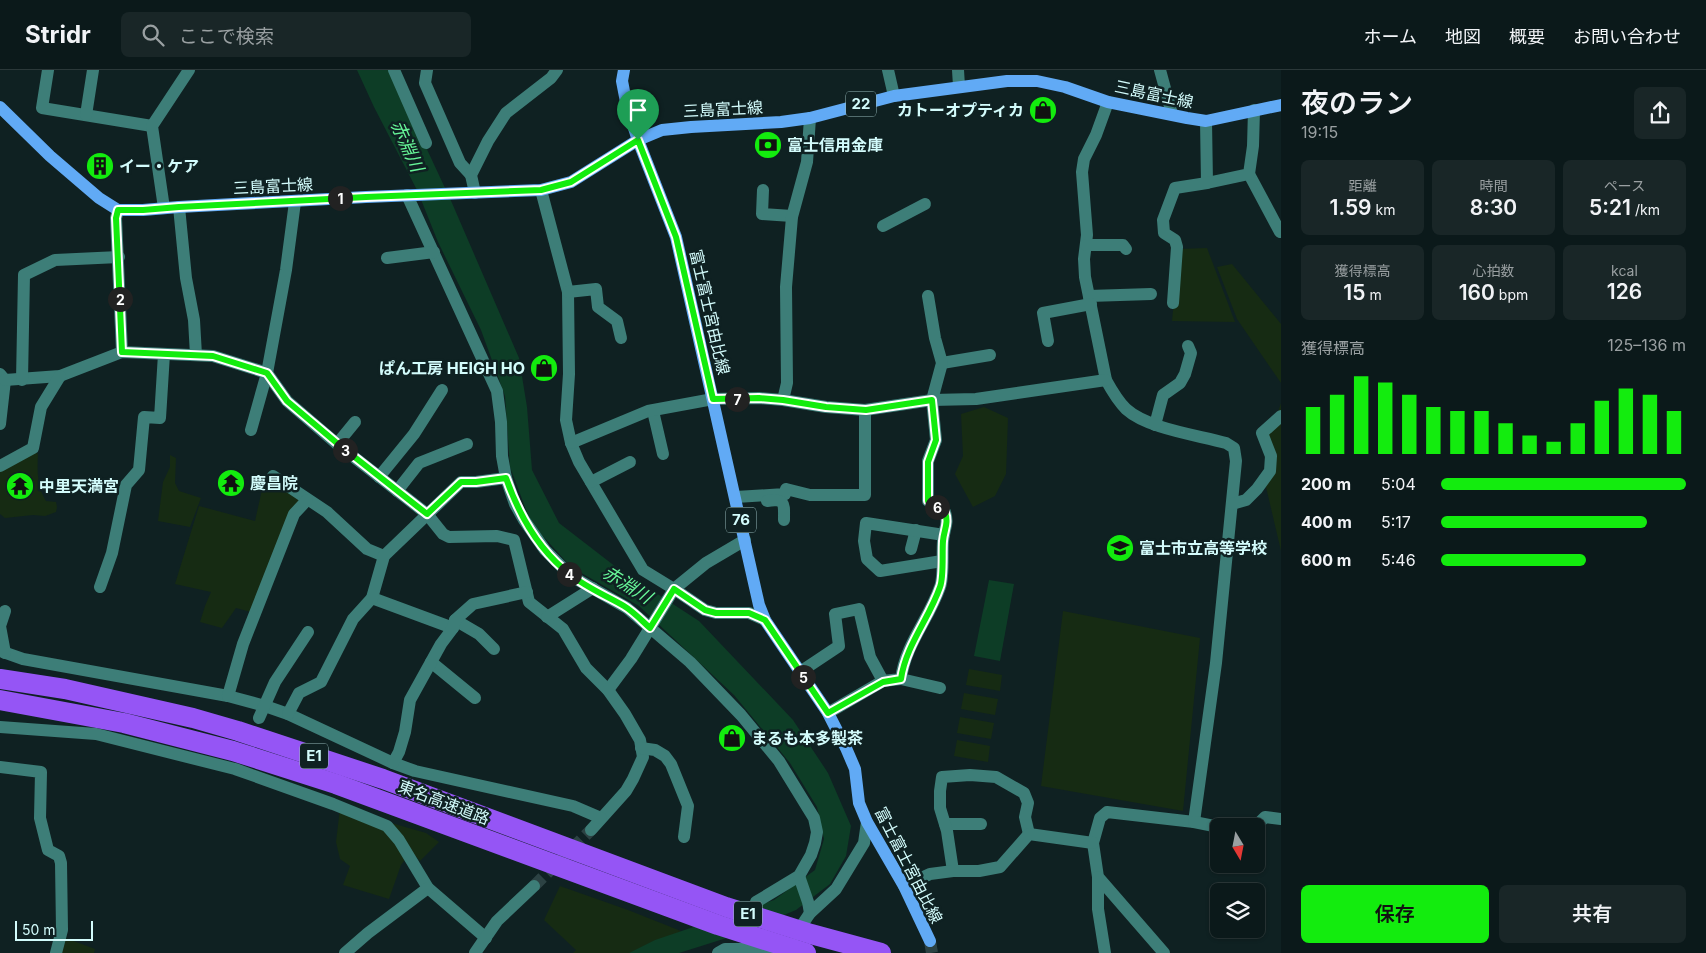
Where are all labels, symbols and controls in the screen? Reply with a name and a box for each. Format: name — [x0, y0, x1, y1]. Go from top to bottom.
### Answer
search box — [121, 12, 471, 57]
text: Stridr — [25, 20, 91, 49]
icon: search — [139, 21, 167, 49]
text: ここで検索 — [179, 25, 274, 48]
text: ホーム — [1364, 26, 1417, 47]
text: 地図 — [1445, 26, 1481, 47]
text: 概要 — [1509, 26, 1545, 47]
text: お問い合わせ — [1573, 26, 1681, 47]
street label: 三島富士線 — [1113, 76, 1195, 112]
text: 夜のラン — [1301, 86, 1413, 120]
button: share — [1634, 87, 1686, 139]
pin — [617, 89, 659, 140]
road number: 22 — [846, 92, 876, 116]
shop icon: カトーオプティカ — [1028, 95, 1058, 125]
icon: arrive — [624, 96, 652, 124]
street label: 三島富士線 — [683, 97, 763, 121]
place label: カトーオプティカ — [897, 100, 1024, 120]
water label: 赤淵川 — [387, 117, 429, 177]
text: 19:15 — [1301, 122, 1338, 142]
bank icon: 富士信用金庫 — [753, 130, 783, 160]
place label: 富士信用金庫 — [787, 135, 883, 155]
building icon: イー・ケア — [85, 151, 115, 181]
place label: イー・ケア — [119, 156, 199, 176]
street label: 三島富士線 — [233, 174, 313, 198]
text: 距離 — [1349, 177, 1377, 194]
text: 時間 — [1480, 177, 1508, 194]
text: ペース — [1604, 177, 1645, 194]
pin: 1 — [328, 186, 352, 210]
text: 1 — [337, 190, 344, 207]
text: 1.59 — [1330, 195, 1372, 220]
text: 8:30 — [1470, 195, 1517, 220]
text: 5:21 — [1589, 195, 1631, 220]
text: km — [1372, 201, 1395, 218]
text: /km — [1631, 201, 1660, 218]
street label: 富士富士宮由比線 — [686, 247, 734, 377]
text: 獲得標高 — [1335, 262, 1391, 279]
text: 心拍数 — [1473, 262, 1515, 279]
text: kcal — [1611, 262, 1638, 279]
text: 126 — [1607, 279, 1642, 304]
text: 15 — [1343, 280, 1365, 305]
text: 160 — [1459, 280, 1495, 305]
pin: 2 — [108, 286, 132, 312]
text: m — [1365, 286, 1382, 303]
text: bpm — [1495, 286, 1528, 303]
text: 2 — [116, 291, 125, 308]
text: 125–136 m — [1607, 335, 1686, 355]
text: 獲得標高 — [1301, 338, 1365, 358]
shop icon: ぱん工房 HEIGH HO — [529, 353, 559, 383]
place label: ぱん工房 HEIGH HO — [379, 358, 525, 378]
pin: 7 — [724, 386, 750, 412]
text: 7 — [733, 391, 742, 408]
pin: 3 — [332, 438, 358, 462]
text: 3 — [341, 442, 350, 459]
temple icon: 慶昌院 — [216, 468, 246, 498]
temple icon: 中里天満宮 — [5, 471, 35, 501]
place label: 慶昌院 — [250, 473, 298, 493]
text: 200 m — [1301, 474, 1351, 494]
text: 5:04 — [1381, 474, 1416, 494]
place label: 中里天満宮 — [39, 476, 119, 496]
pin: 6 — [924, 494, 950, 520]
text: 6 — [933, 499, 942, 516]
road number: 76 — [726, 508, 756, 532]
text: 400 m — [1301, 512, 1352, 532]
text: 5:17 — [1381, 512, 1411, 532]
school or university icon: 富士市立高等学校 — [1105, 533, 1135, 563]
place label: 富士市立高等学校 — [1139, 538, 1267, 558]
text: 600 m — [1301, 550, 1351, 570]
text: 5:46 — [1381, 550, 1416, 570]
water label: 赤淵川 — [599, 561, 657, 609]
pin: 4 — [556, 562, 582, 586]
text: 4 — [565, 566, 574, 583]
pin: 5 — [790, 664, 816, 690]
text: 5 — [799, 669, 808, 686]
shop icon: まるも本多製茶 — [717, 723, 747, 753]
place label: まるも本多製茶 — [751, 728, 863, 748]
road number: E1 — [300, 744, 328, 768]
street label: 東名高速道路 — [396, 775, 492, 829]
street label: 富士富士宮由比線 — [871, 803, 947, 927]
north arrow — [1210, 818, 1265, 872]
map controls — [1210, 818, 1265, 938]
button: layers — [1210, 883, 1265, 938]
button: 保存 — [1301, 885, 1489, 943]
button: 共有 — [1499, 885, 1686, 943]
road number: E1 — [734, 902, 762, 926]
scale bar — [15, 918, 92, 941]
text: 50 m — [22, 921, 56, 938]

